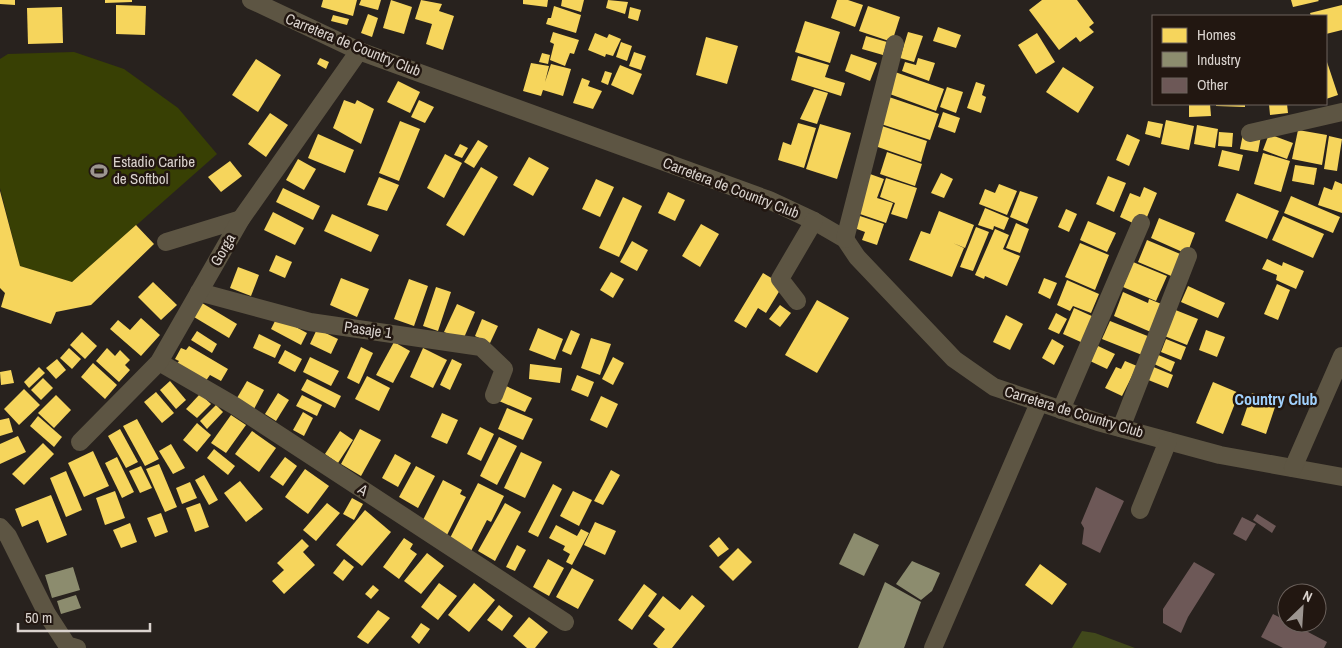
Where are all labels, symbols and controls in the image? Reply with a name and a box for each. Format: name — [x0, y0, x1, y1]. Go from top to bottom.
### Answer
street label: Carretera de Country Club — [282, 8, 424, 81]
legend — [1152, 15, 1327, 105]
text: Homes — [1197, 24, 1236, 45]
text: Industry — [1197, 49, 1242, 70]
text: Other — [1197, 74, 1228, 95]
place label: Estadio Caribe de Softbol — [113, 151, 195, 189]
street label: Carretera de Country Club — [660, 152, 802, 223]
sports icon: Estadio Caribe de Softbol — [89, 161, 109, 181]
street label: Gorga — [205, 230, 240, 270]
street label: Pasaje 1 — [343, 316, 393, 343]
street label: Carretera de Country Club — [1002, 380, 1146, 443]
district label: Country Club — [1234, 388, 1318, 410]
street label: A — [353, 478, 373, 501]
north arrow — [1277, 583, 1327, 633]
text: N — [1300, 586, 1315, 606]
scale bar — [18, 600, 150, 632]
text: 50 m — [25, 607, 52, 628]

